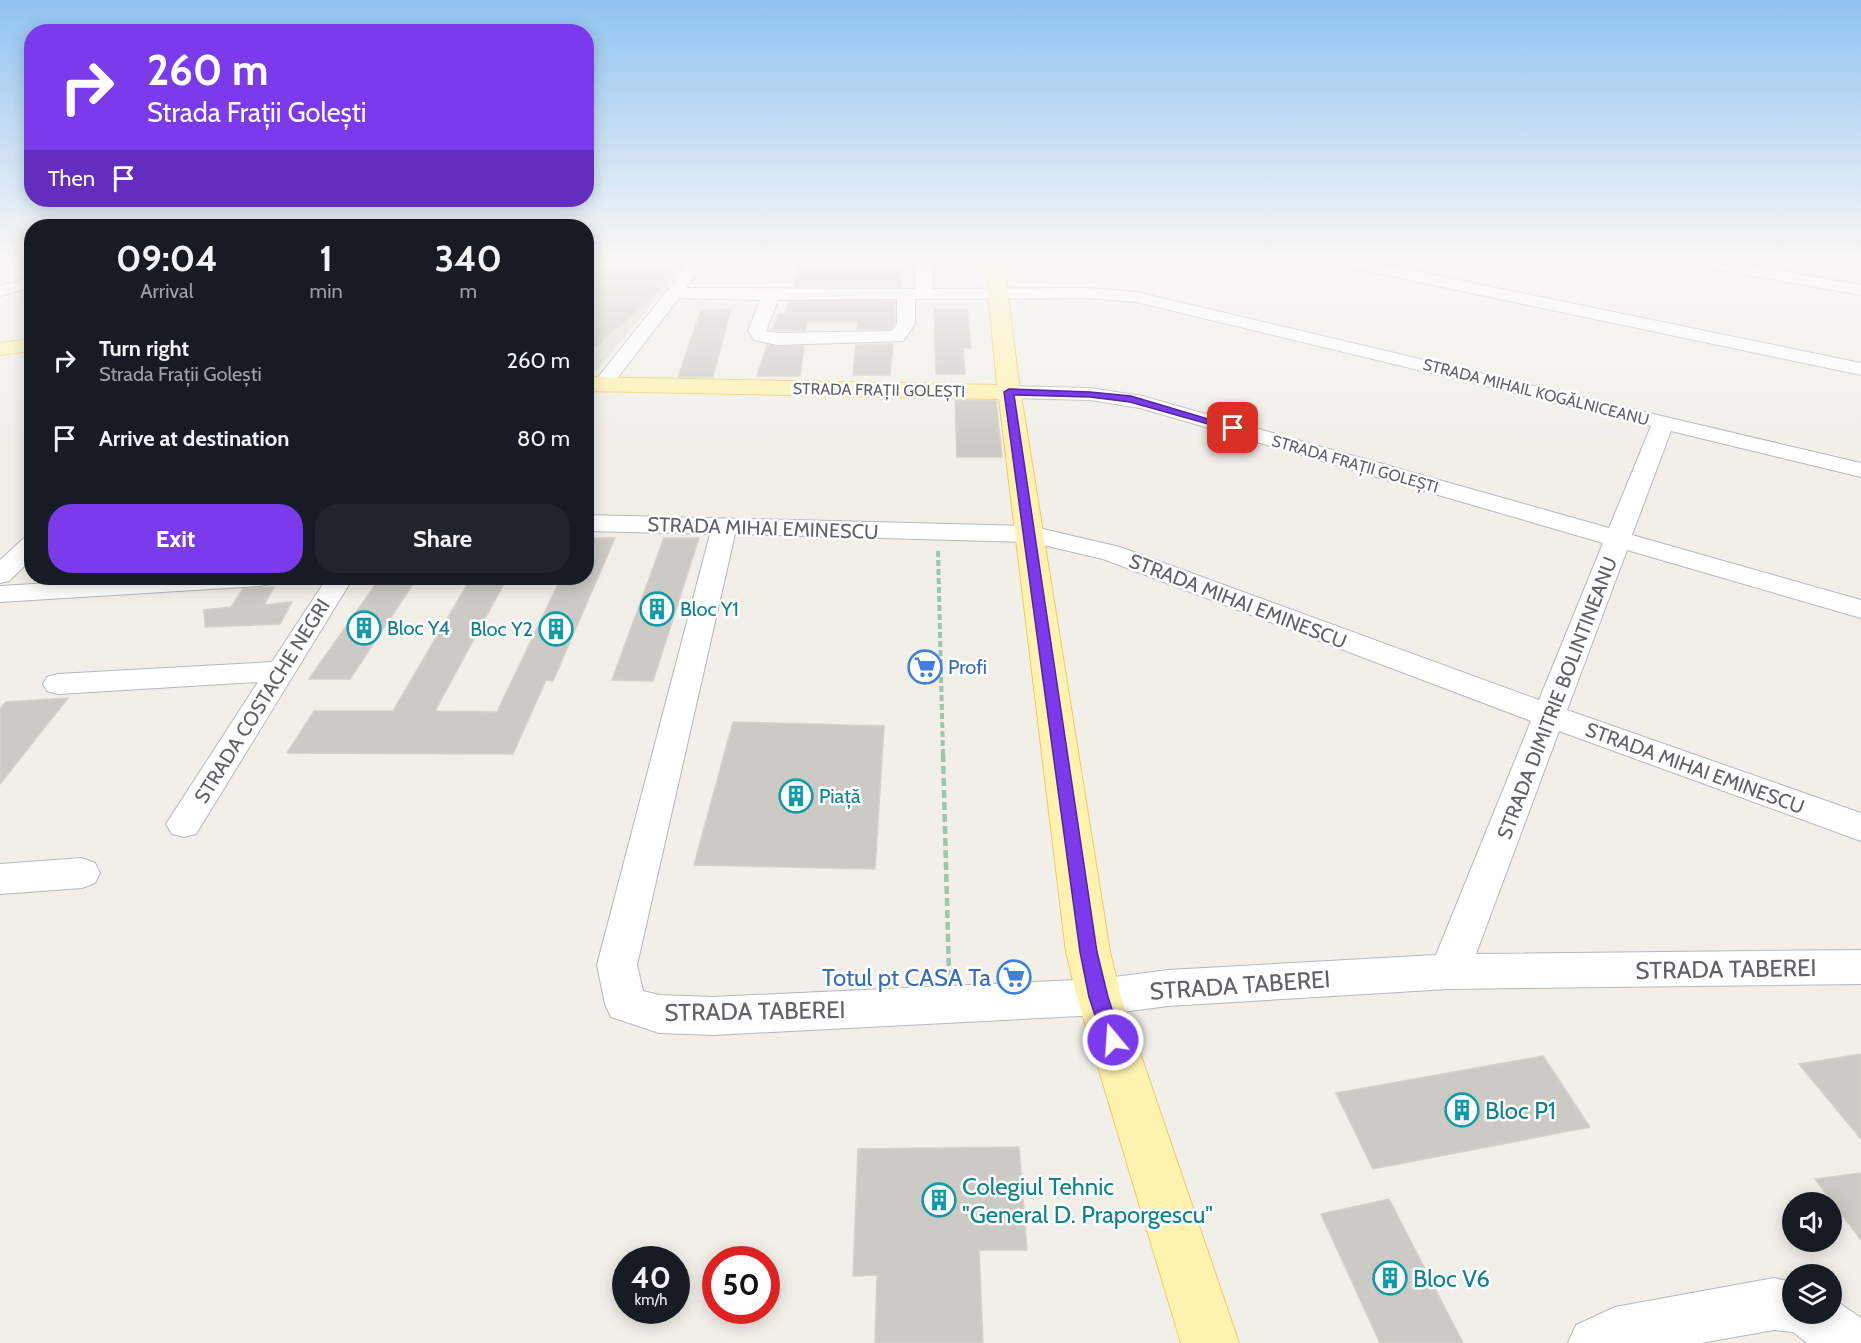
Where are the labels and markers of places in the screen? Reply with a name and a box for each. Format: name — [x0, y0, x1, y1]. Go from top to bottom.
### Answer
pin — [1207, 402, 1258, 453]
building icon: Bloc Y1 — [639, 591, 675, 627]
place label: Bloc Y1 — [680, 597, 739, 621]
building icon: Bloc Y4 — [346, 610, 382, 646]
building icon: Bloc Y2 — [538, 611, 574, 647]
place label: Bloc Y4 — [387, 616, 450, 640]
place label: Bloc Y2 — [470, 617, 533, 641]
supermarket icon: Profi — [907, 649, 943, 685]
place label: Profi — [948, 655, 987, 679]
building icon: Piață — [778, 778, 814, 814]
place label: Piață — [819, 784, 861, 809]
supermarket icon: Totul pt CASA Ta — [996, 959, 1032, 995]
place label: Totul pt CASA Ta — [822, 963, 991, 992]
building icon: Bloc P1 — [1444, 1092, 1480, 1128]
place label: Bloc P1 — [1485, 1096, 1556, 1125]
place label: Colegiul Tehnic "General D. Praporgescu" — [962, 1172, 1213, 1229]
building icon: Colegiul Tehnic "General D. Praporgescu" — [921, 1182, 957, 1218]
building icon: Bloc V6 — [1372, 1260, 1408, 1296]
place label: Bloc V6 — [1413, 1264, 1490, 1293]

